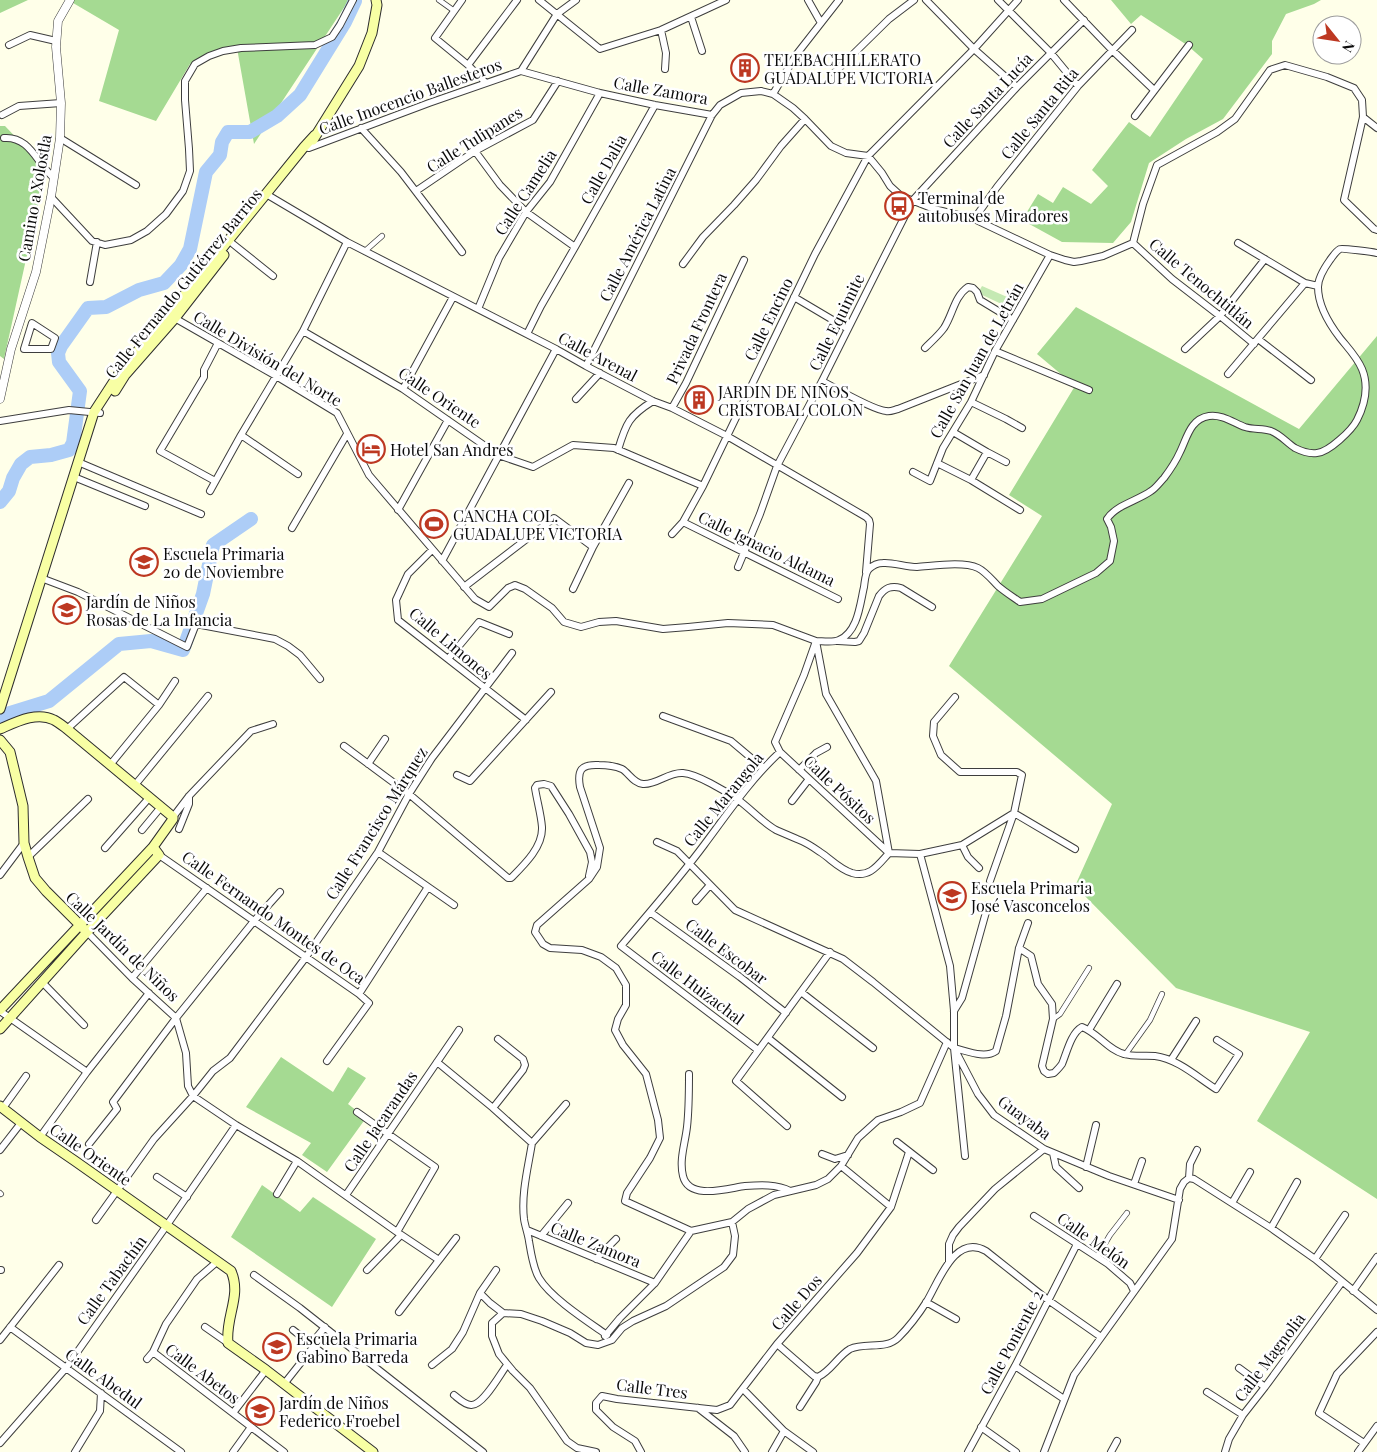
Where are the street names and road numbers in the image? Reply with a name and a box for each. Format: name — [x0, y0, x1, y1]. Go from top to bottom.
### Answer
street label: Calle Santa Lucía — [937, 48, 1037, 152]
street label: Calle Inocencio Ballesteros — [316, 53, 504, 139]
street label: Calle Santa Rita — [995, 63, 1083, 163]
street label: Calle Zamora — [612, 71, 710, 109]
street label: Calle Tulipanes — [422, 101, 526, 177]
street label: Calle Dalia — [575, 130, 631, 208]
street label: Camino a Xolostla — [13, 133, 56, 263]
street label: Calle Camelia — [489, 145, 561, 239]
street label: Calle América Latina — [594, 163, 680, 305]
street label: Calle Fernando Gutiérrez Barrios — [100, 184, 266, 382]
street label: Calle Tenochtitlán — [1145, 233, 1259, 333]
street label: Privada Frontera — [661, 269, 731, 387]
street label: Calle Equimite — [803, 270, 869, 374]
street label: Calle Encino — [739, 274, 797, 364]
street label: Calle San Juan de Letrán — [924, 278, 1028, 442]
street label: Calle División del Norte — [190, 305, 346, 411]
street label: Calle Arenal — [555, 326, 642, 386]
street label: Calle Oriente — [395, 362, 485, 432]
street label: Calle Ignacio Aldama — [695, 506, 839, 590]
street label: Calle Limones — [405, 602, 497, 684]
street label: Calle Francisco Márquez — [320, 742, 432, 903]
street label: Calle Marangola — [678, 747, 768, 851]
street label: Calle Pósitos — [799, 750, 881, 828]
street label: Calle Fernando Montes de Oca — [178, 846, 370, 988]
street label: Calle Jardín de Niños — [62, 886, 184, 1006]
street label: Calle Escobar — [682, 913, 772, 989]
street label: Calle Huizachal — [647, 945, 749, 1029]
street label: Calle Jacarandas — [338, 1066, 422, 1176]
street label: Guayaba — [994, 1090, 1056, 1144]
street label: Calle Oriente — [46, 1118, 136, 1190]
street label: Calle Melón — [1053, 1207, 1135, 1273]
street label: Calle Zamora — [548, 1216, 644, 1272]
street label: Calle Tabachín — [71, 1231, 151, 1329]
street label: Calle Dos — [766, 1270, 826, 1334]
street label: Calle Poniente 2 — [975, 1286, 1047, 1398]
street label: Calle Magnolia — [1229, 1308, 1309, 1406]
street label: Calle Abetos — [161, 1338, 245, 1408]
street label: Calle Abedul — [61, 1343, 147, 1413]
street label: Calle Tres — [615, 1373, 689, 1403]

